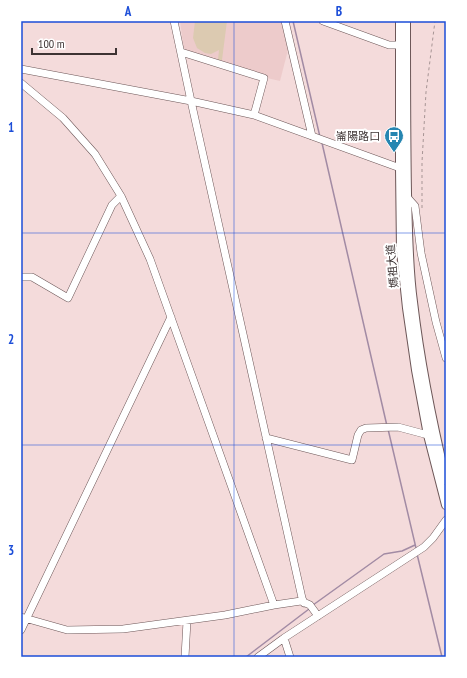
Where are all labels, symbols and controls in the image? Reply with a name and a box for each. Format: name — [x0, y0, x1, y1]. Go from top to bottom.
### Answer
text: A — [124, 3, 132, 20]
text: B — [336, 3, 342, 20]
scale bar — [32, 30, 116, 56]
text: 100 m — [38, 36, 65, 51]
text: 1 — [8, 119, 14, 136]
bus stop icon: 崙陽路口 — [383, 125, 405, 153]
place label: 崙陽路口 — [336, 129, 380, 143]
street label: 媽祖大道 — [383, 243, 401, 289]
text: 2 — [8, 331, 14, 348]
text: 3 — [8, 542, 14, 559]

